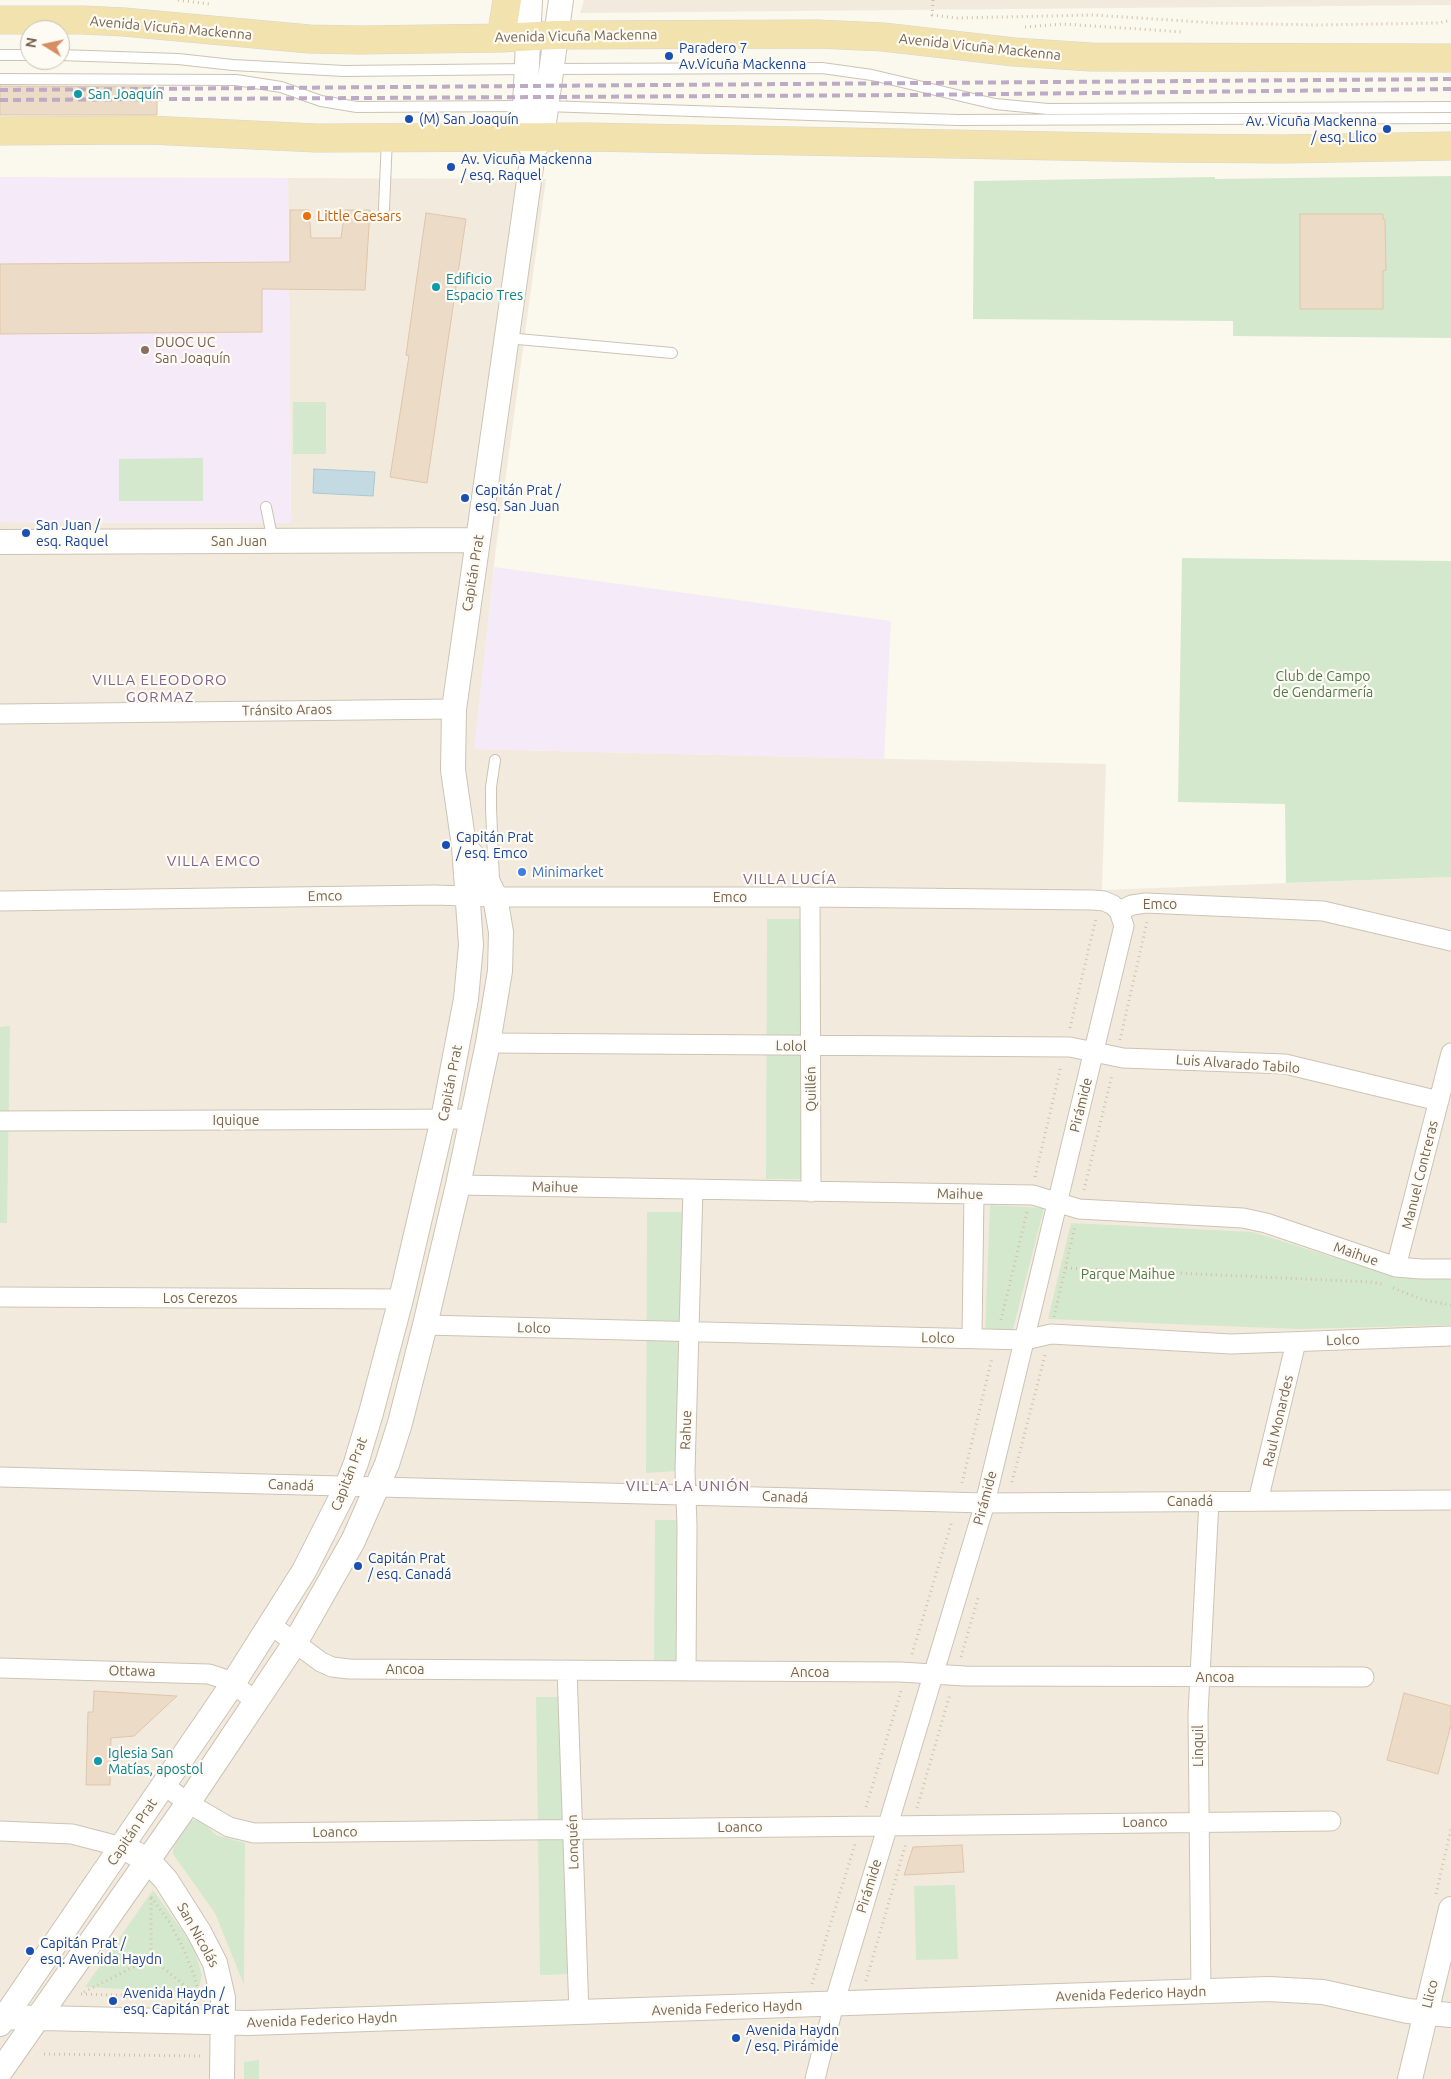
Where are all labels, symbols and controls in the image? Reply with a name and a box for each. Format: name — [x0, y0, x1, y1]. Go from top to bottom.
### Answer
street label: Avenida Vicuña Mackenna — [89, 13, 253, 43]
north arrow — [20, 20, 70, 70]
street label: Avenida Vicuña Mackenna — [495, 26, 657, 46]
street label: Avenida Vicuña Mackenna — [898, 30, 1062, 64]
text: N — [22, 36, 40, 49]
place label: Paradero 7 Av.Vicuña Mackenna — [679, 40, 806, 72]
marker: Paradero 7 Av.Vicuña Mackenna — [663, 50, 675, 62]
place label: San Joaquín — [88, 86, 164, 102]
marker: San Joaquín — [72, 88, 84, 100]
place label: (M) San Joaquín — [419, 111, 519, 127]
marker: (M) San Joaquín — [403, 113, 415, 125]
place label: Av. Vicuña Mackenna / esq. Llico — [1246, 113, 1377, 146]
marker: Av. Vicuña Mackenna / esq. Llico — [1381, 123, 1393, 135]
place label: Av. Vicuña Mackenna / esq. Raquel — [461, 151, 592, 184]
marker: Av. Vicuña Mackenna / esq. Raquel — [445, 161, 457, 173]
place label: Little Caesars — [317, 208, 401, 224]
marker: Little Caesars — [301, 210, 313, 222]
place label: Edificio Espacio Tres — [446, 271, 523, 304]
marker: Edificio Espacio Tres — [430, 281, 442, 293]
place label: DUOC UC San Joaquín — [155, 334, 231, 367]
marker: DUOC UC San Joaquín — [139, 344, 151, 356]
place label: Capitán Prat / esq. San Juan — [475, 482, 561, 514]
marker: Capitán Prat / esq. San Juan — [459, 492, 471, 504]
place label: San Juan / esq. Raquel — [36, 517, 108, 550]
marker: San Juan / esq. Raquel — [20, 527, 32, 539]
street label: San Juan — [211, 533, 267, 549]
street label: Capitán Prat — [459, 533, 487, 613]
park label: Club de Campo de Gendarmería — [1273, 668, 1373, 700]
district label: VILLA ELEODORO GORMAZ — [91, 671, 229, 706]
street label: Tránsito Araos — [242, 701, 332, 719]
place label: Capitán Prat / esq. Emco — [456, 829, 534, 862]
marker: Capitán Prat / esq. Emco — [440, 839, 452, 851]
district label: VILLA EMCO — [166, 852, 262, 870]
place label: Minimarket — [532, 864, 604, 880]
marker: Minimarket — [516, 866, 528, 878]
district label: VILLA LUCÍA — [742, 870, 838, 888]
street label: Emco — [308, 887, 342, 905]
street label: Emco — [713, 889, 747, 905]
street label: Emco — [1143, 896, 1177, 912]
street label: Lolol — [775, 1037, 807, 1055]
street label: Capitán Prat — [434, 1043, 466, 1123]
street label: Luis Alvarado Tabilo — [1175, 1051, 1301, 1077]
street label: Quillén — [802, 1066, 820, 1112]
street label: Pirámide — [1066, 1076, 1096, 1134]
street label: Iquique — [212, 1112, 260, 1128]
street label: Manuel Contreras — [1398, 1119, 1442, 1231]
street label: Maihue — [532, 1178, 578, 1196]
street label: Maihue — [937, 1185, 983, 1203]
street label: Maihue — [1331, 1238, 1381, 1270]
park label: Parque Maihue — [1081, 1266, 1175, 1282]
street label: Los Cerezos — [163, 1290, 237, 1306]
street label: Lolco — [517, 1319, 551, 1337]
street label: Lolco — [921, 1329, 955, 1347]
street label: Lolco — [1326, 1331, 1360, 1349]
street label: Raul Monardes — [1259, 1374, 1297, 1468]
street label: Rahue — [677, 1410, 695, 1450]
street label: Capitán Prat — [327, 1435, 371, 1513]
street label: Pirámide — [970, 1469, 1000, 1527]
street label: Canadá — [268, 1476, 314, 1494]
district label: VILLA LA UNIÓN — [624, 1477, 752, 1495]
street label: Canadá — [762, 1488, 808, 1506]
street label: Canadá — [1167, 1493, 1213, 1509]
place label: Capitán Prat / esq. Canadá — [368, 1550, 451, 1582]
marker: Capitán Prat / esq. Canadá — [352, 1560, 364, 1572]
street label: Ancoa — [386, 1661, 424, 1677]
street label: Ottawa — [108, 1662, 156, 1680]
street label: Ancoa — [791, 1664, 829, 1680]
street label: Ancoa — [1196, 1669, 1234, 1685]
street label: Linquil — [1190, 1725, 1206, 1767]
place label: Iglesia San Matías, apostol — [108, 1745, 203, 1778]
marker: Iglesia San Matías, apostol — [92, 1755, 104, 1767]
street label: Capitán Prat — [103, 1795, 161, 1869]
street label: Loanco — [1122, 1813, 1168, 1831]
street label: Lonquén — [564, 1814, 582, 1870]
street label: Loanco — [717, 1818, 763, 1836]
street label: Loanco — [312, 1823, 358, 1841]
street label: Pirámide — [853, 1857, 885, 1915]
street label: San Nicolás — [173, 1900, 223, 1970]
place label: Capitán Prat / esq. Avenida Haydn — [40, 1935, 162, 1968]
marker: Capitán Prat / esq. Avenida Haydn — [24, 1945, 36, 1957]
street label: Llico — [1418, 1978, 1442, 2010]
street label: Avenida Federico Haydn — [1055, 1983, 1207, 2005]
place label: Avenida Haydn / esq. Capitán Prat — [123, 1985, 229, 2018]
marker: Avenida Haydn / esq. Capitán Prat — [107, 1995, 119, 2007]
street label: Avenida Federico Haydn — [651, 1997, 803, 2019]
street label: Avenida Federico Haydn — [246, 2009, 398, 2031]
place label: Avenida Haydn / esq. Pirámide — [746, 2022, 839, 2054]
marker: Avenida Haydn / esq. Pirámide — [730, 2032, 742, 2044]

